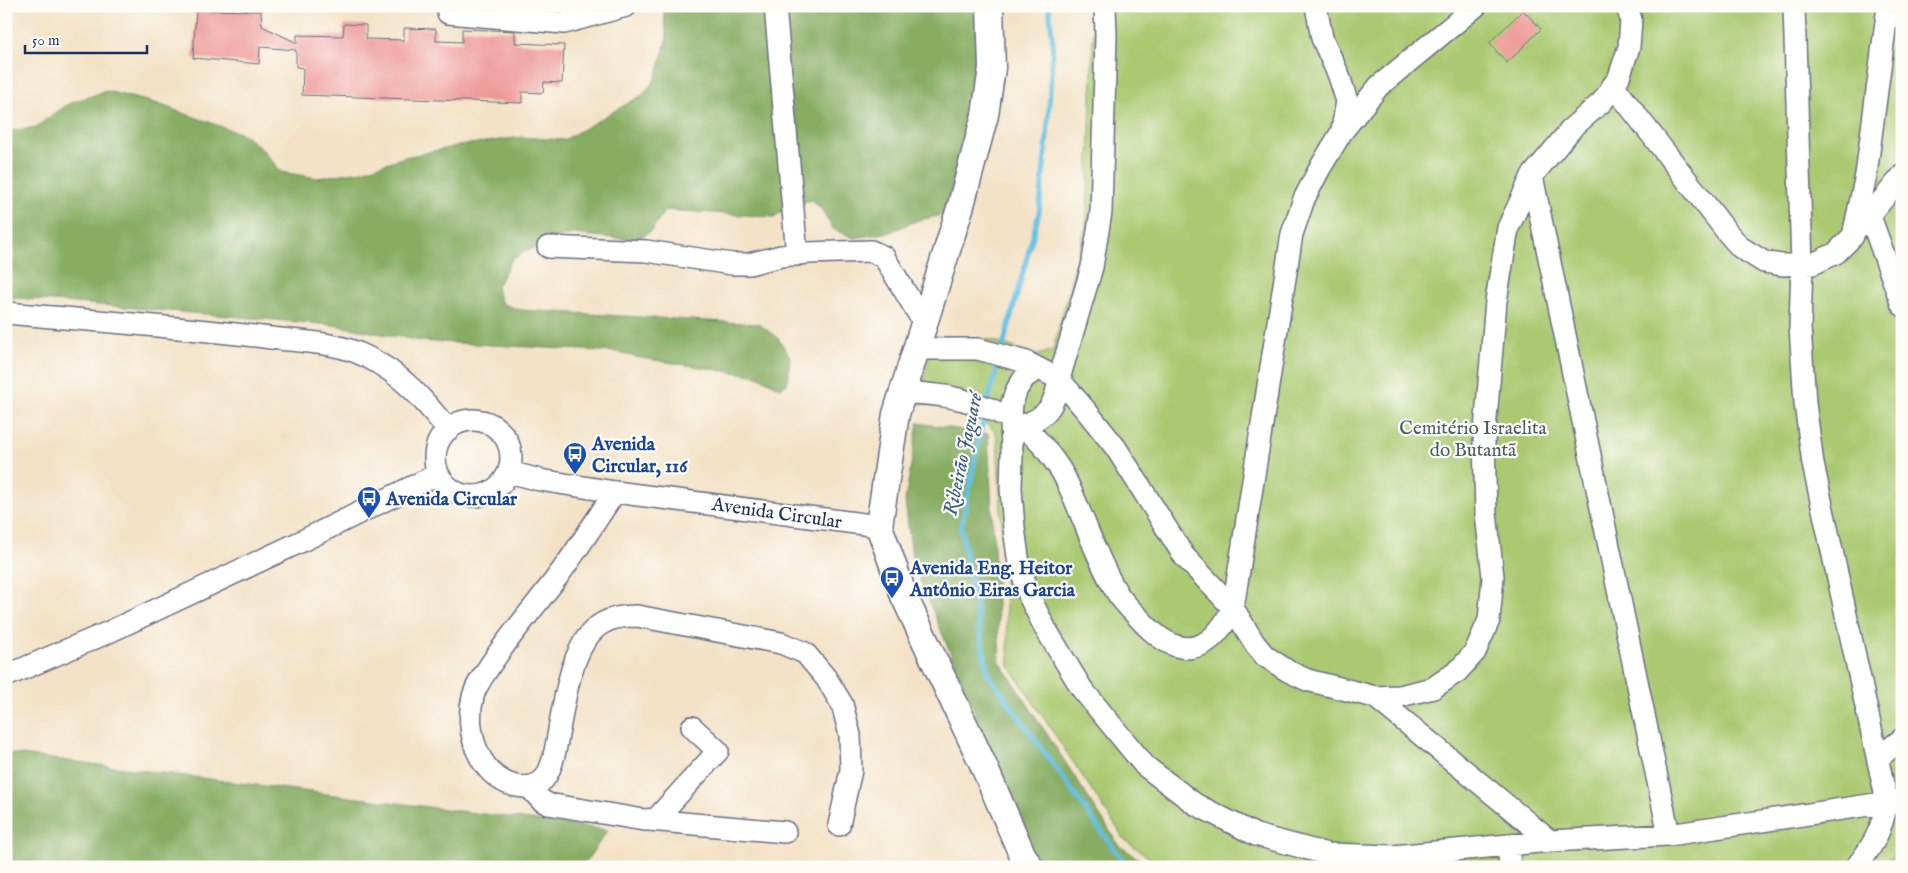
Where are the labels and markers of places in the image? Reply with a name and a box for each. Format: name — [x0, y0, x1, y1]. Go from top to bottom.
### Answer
place label: Avenida Circular, 116 — [591, 433, 688, 479]
bus stop icon: Avenida Circular, 116 — [562, 441, 588, 475]
bus stop icon: Avenida Circular — [356, 485, 382, 519]
place label: Avenida Circular — [385, 488, 518, 512]
place label: Avenida Eng. Heitor Antônio Eiras Garcia — [909, 557, 1076, 603]
bus stop icon: Avenida Eng. Heitor Antônio Eiras Garcia — [879, 565, 905, 599]

